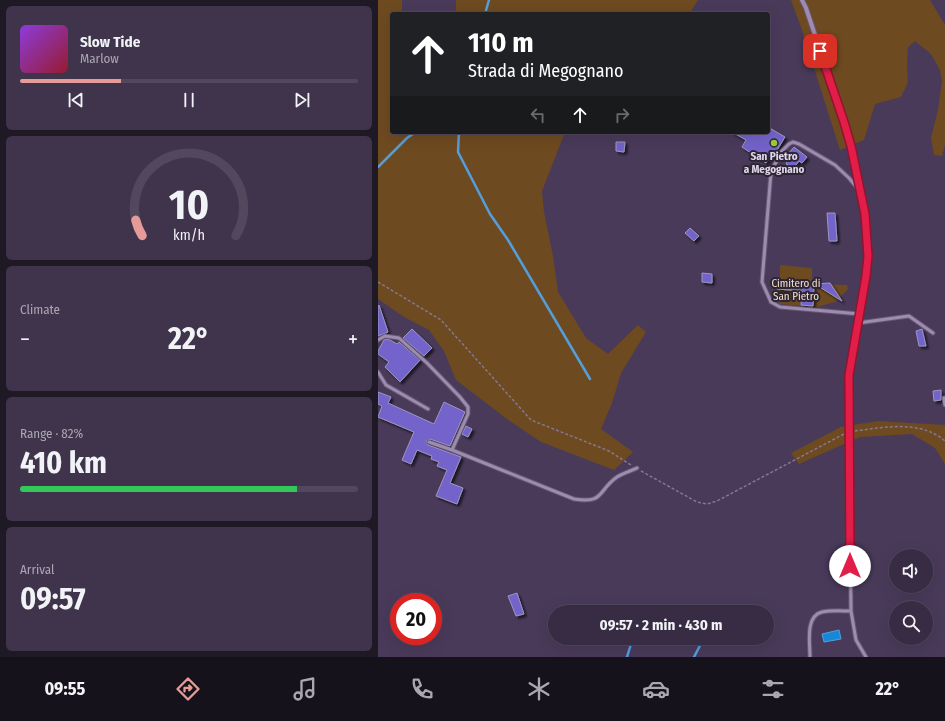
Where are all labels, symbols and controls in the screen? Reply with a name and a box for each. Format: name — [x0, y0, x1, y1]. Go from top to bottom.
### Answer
text: 110 m — [468, 26, 534, 59]
icon: ahead — [402, 28, 454, 80]
text: Slow Tide — [80, 33, 140, 51]
pin — [803, 34, 837, 68]
icon: arrive — [809, 40, 831, 62]
text: Marlow — [80, 51, 119, 66]
text: Strada di Megognano — [468, 60, 624, 82]
icon: previous — [65, 89, 87, 111]
icon: pause — [178, 89, 200, 111]
icon: next — [291, 89, 313, 111]
icon: left — [527, 104, 549, 126]
icon: ahead — [569, 104, 591, 126]
icon: right — [611, 104, 633, 126]
marker: San Pietro a Megognano — [769, 138, 779, 148]
place label: San Pietro a Megognano — [744, 150, 804, 176]
text: 10 — [169, 180, 209, 230]
text: km/h — [173, 227, 205, 244]
park label: Cimitero di San Pietro — [771, 277, 821, 303]
text: Climate — [20, 302, 60, 317]
text: 22° — [168, 321, 210, 357]
text: − — [20, 326, 30, 353]
text: + — [348, 326, 358, 353]
text: Range · 82% — [20, 426, 83, 441]
text: 410 km — [20, 445, 107, 481]
position arrow — [829, 545, 871, 587]
map controls — [889, 549, 933, 645]
button: sound — [889, 549, 933, 593]
text: Arrival — [20, 562, 54, 577]
text: 09:57 — [20, 581, 86, 617]
speed limit sign: 20 — [390, 593, 442, 645]
button: search — [889, 601, 933, 645]
text: 09:57 · 2 min · 430 m — [600, 616, 722, 634]
icon: directions — [174, 675, 202, 703]
icon: music — [291, 675, 319, 703]
icon: phone — [408, 675, 436, 703]
icon: climate — [525, 675, 553, 703]
icon: car — [642, 675, 670, 703]
icon: filters — [759, 675, 787, 703]
text: 09:55 — [44, 678, 85, 700]
text: 22° — [875, 678, 901, 700]

